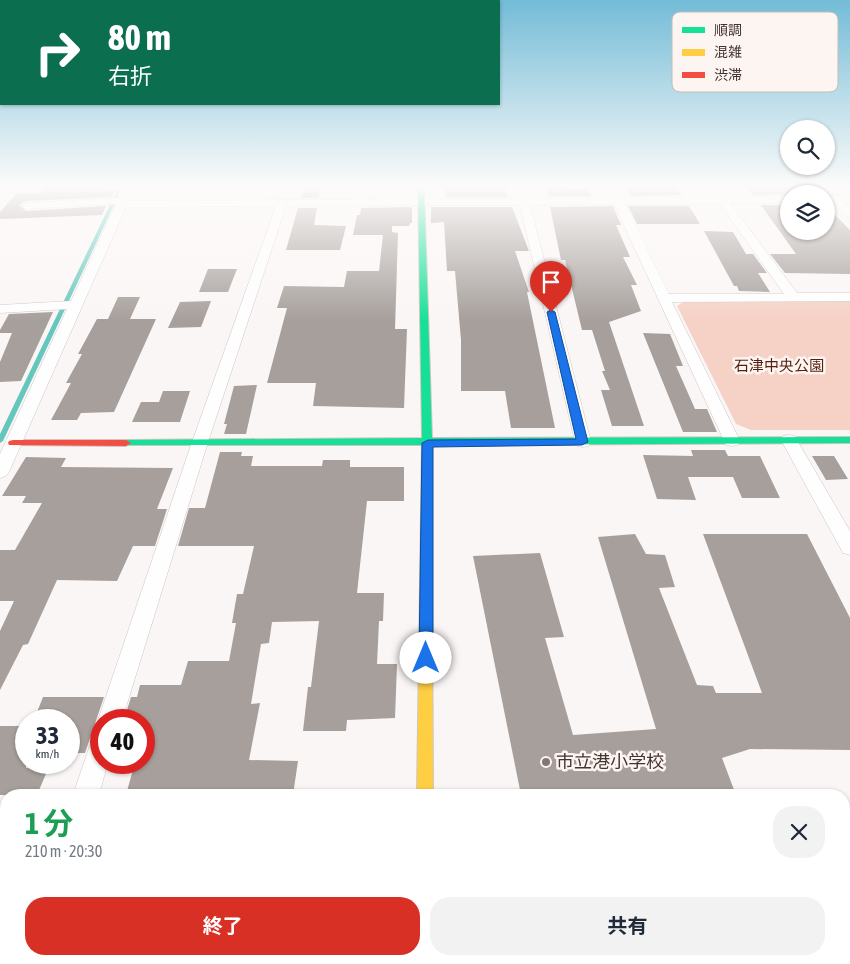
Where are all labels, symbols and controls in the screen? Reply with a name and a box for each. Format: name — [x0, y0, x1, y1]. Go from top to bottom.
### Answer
legend — [672, 12, 838, 92]
text: 80 m — [108, 17, 171, 57]
icon: right — [25, 20, 90, 85]
text: 順調 — [714, 22, 742, 38]
text: 混雑 — [714, 44, 742, 60]
text: 右折 — [108, 63, 152, 89]
text: 渋滞 — [714, 67, 742, 83]
map controls — [780, 120, 835, 240]
button: search — [780, 120, 835, 175]
button: layers — [780, 185, 835, 240]
pin — [530, 261, 572, 312]
icon: arrive — [537, 268, 565, 296]
park label: 石津中央公園 — [734, 357, 824, 374]
position arrow — [399, 631, 451, 683]
speed limit sign: 40 — [90, 709, 155, 774]
text: 33 — [36, 721, 59, 749]
text: km/h — [36, 747, 59, 761]
place label: 市立港小学校 — [556, 751, 664, 772]
marker: 市立港小学校 — [540, 756, 552, 768]
text: 1 分 — [25, 806, 73, 840]
button: close — [773, 806, 825, 858]
text: 210 m · 20:30 — [25, 842, 102, 860]
button: 終了 — [25, 897, 420, 955]
button: 共有 — [430, 897, 825, 955]

